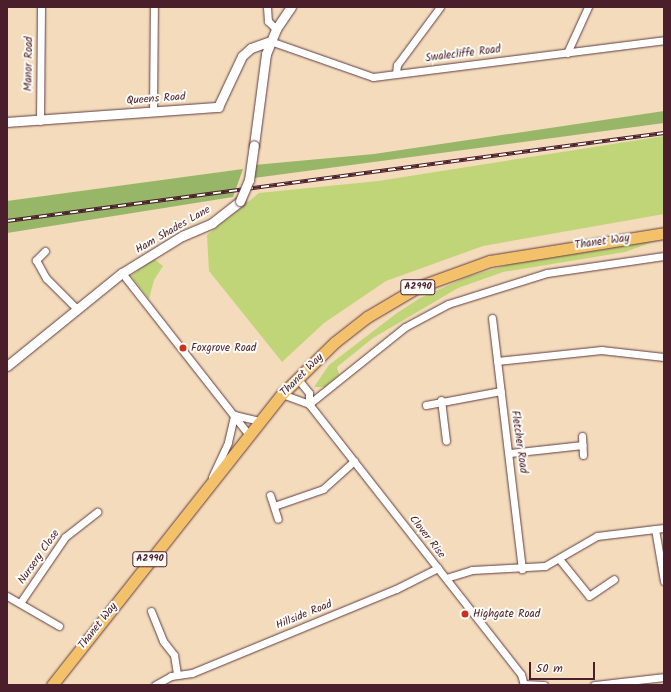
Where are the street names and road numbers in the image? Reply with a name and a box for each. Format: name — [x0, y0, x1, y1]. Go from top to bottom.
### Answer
street label: Manor Road — [22, 36, 36, 92]
street label: Swalecliffe Road — [425, 43, 501, 65]
street label: Queens Road — [126, 90, 186, 108]
street label: Ham Shades Lane — [133, 203, 213, 257]
street label: Thanet Way — [574, 232, 630, 252]
road number: A2990 — [400, 279, 436, 295]
street label: Thanet Way — [278, 351, 326, 399]
street label: Fletcher Road — [508, 410, 530, 474]
street label: Clover Rise — [406, 513, 448, 561]
street label: Nursery Close — [15, 527, 63, 587]
road number: A2990 — [132, 551, 168, 567]
street label: Hillside Road — [274, 598, 334, 632]
street label: Thanet Way — [76, 600, 120, 652]

